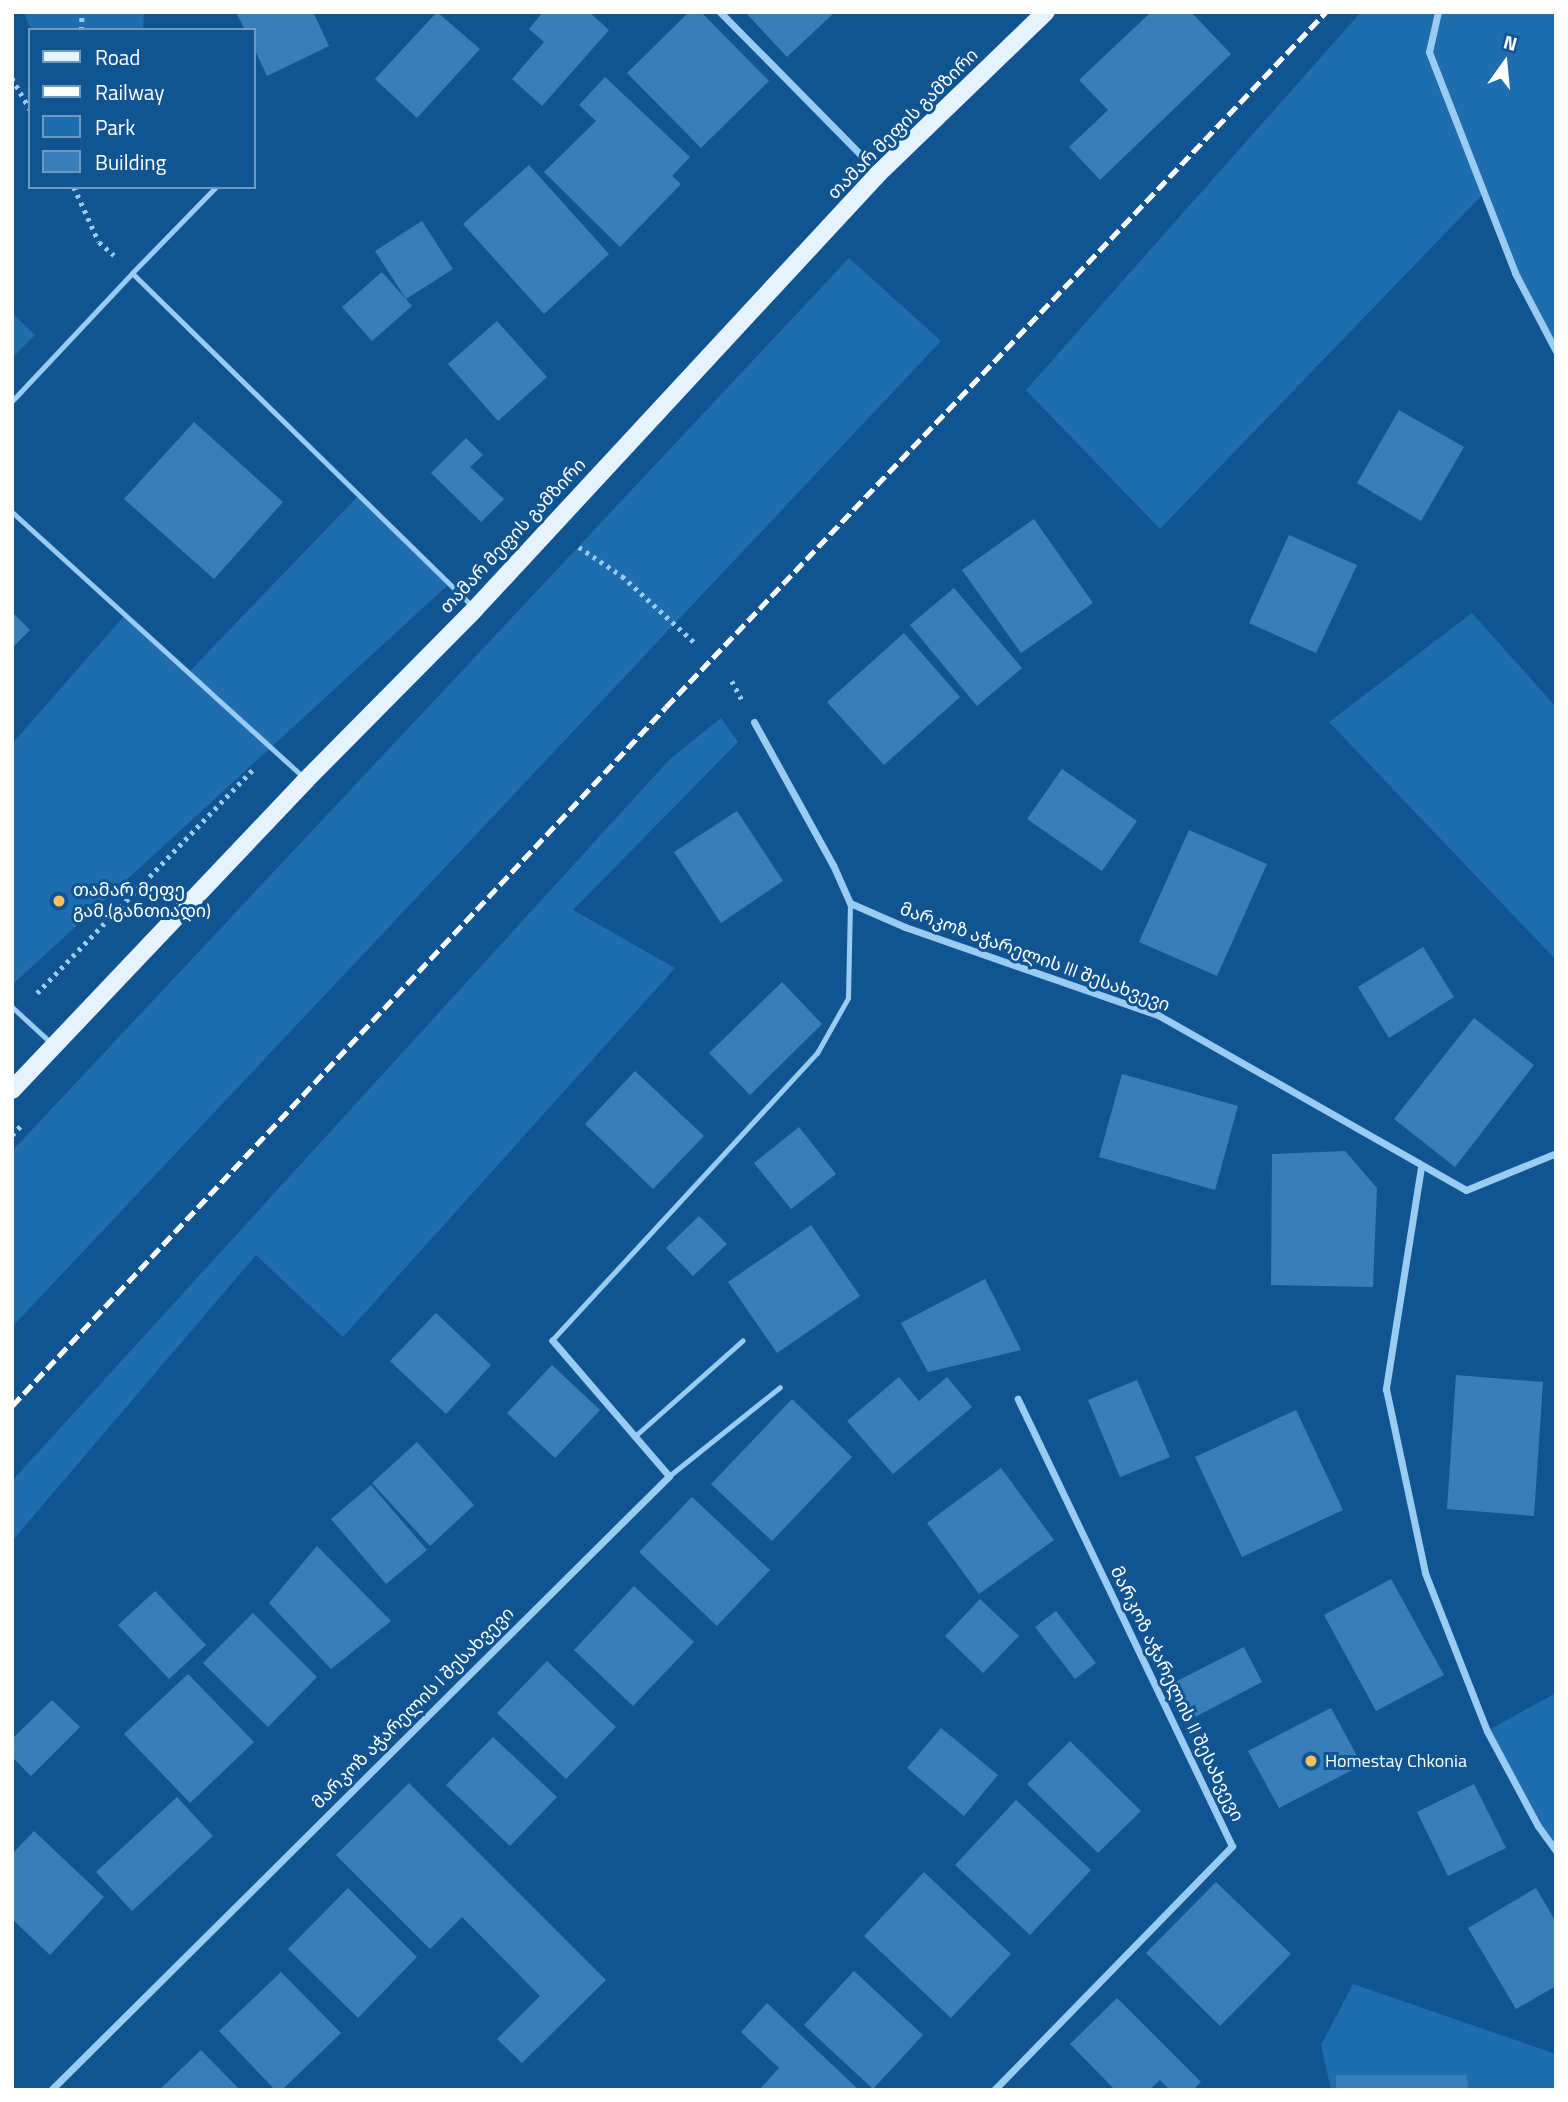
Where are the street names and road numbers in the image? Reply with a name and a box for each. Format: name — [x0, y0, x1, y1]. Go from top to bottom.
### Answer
street label: თამარ მეფის გამზირი — [823, 44, 983, 204]
street label: თამარ მეფის გამზირი — [436, 454, 590, 618]
street label: მარკოზ აჭარელის III შესახვევი — [897, 898, 1173, 1016]
street label: მარკოზ აჭარელის II შესახვევი — [1106, 1563, 1248, 1825]
street label: მარკოზ აჭარელის I შესახვევი — [307, 1602, 519, 1814]

